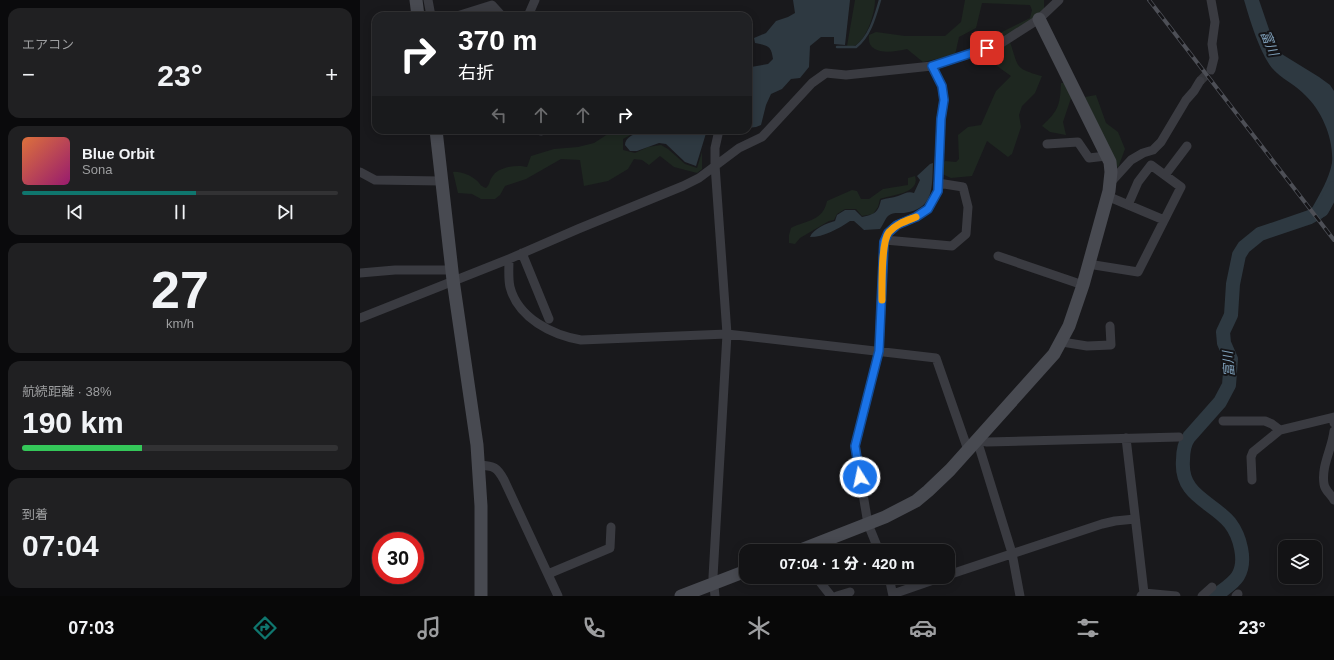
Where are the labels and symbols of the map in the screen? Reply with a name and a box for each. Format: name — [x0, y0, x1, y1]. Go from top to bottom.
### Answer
water label: 富川 — [1258, 28, 1282, 60]
pin — [970, 31, 1004, 65]
water label: 富川 — [1220, 348, 1237, 377]
position arrow — [839, 456, 881, 498]
speed limit sign: 30 — [372, 532, 424, 584]

